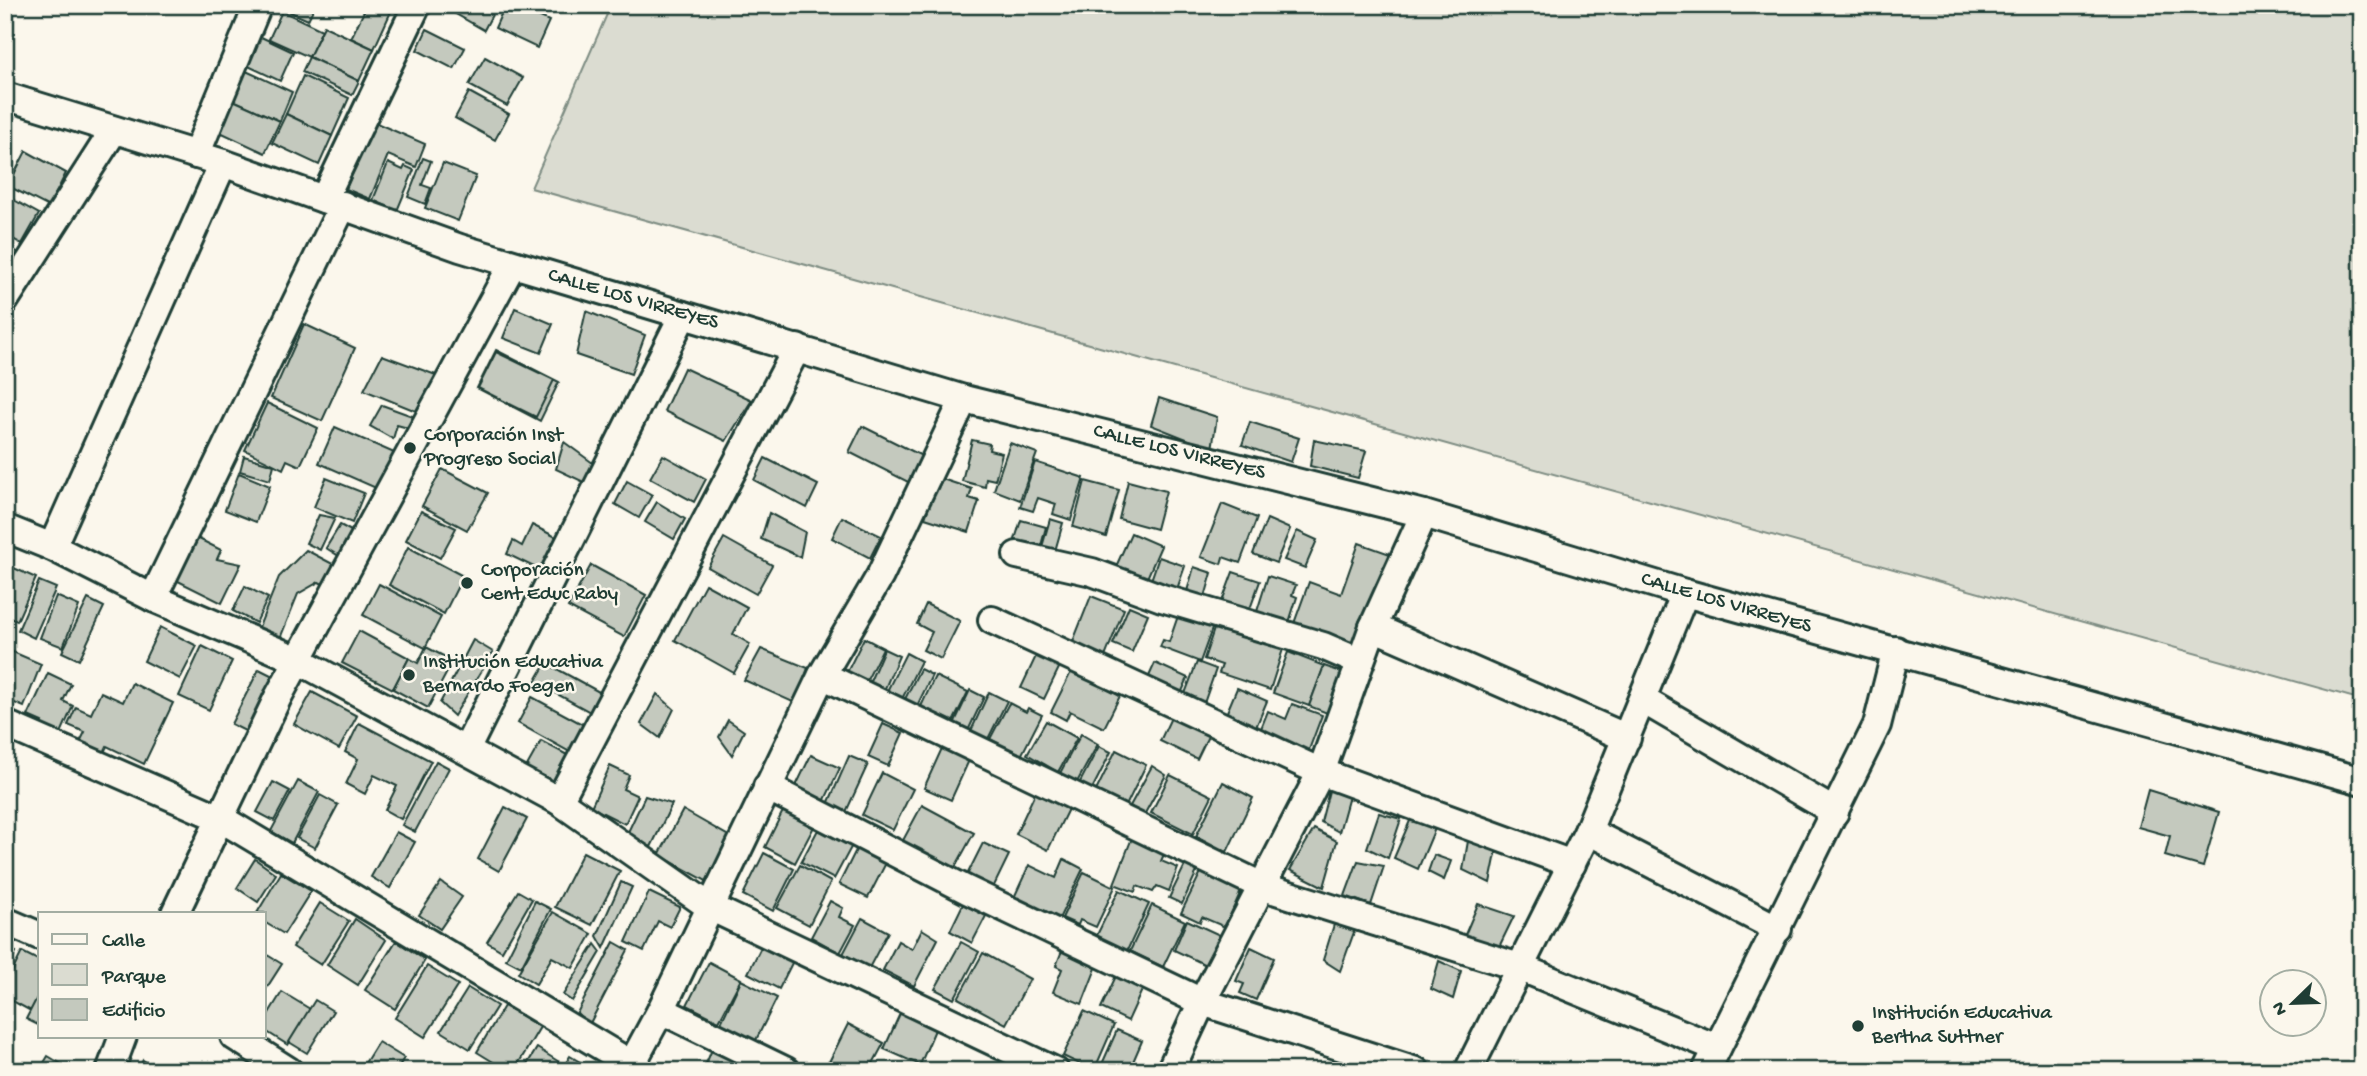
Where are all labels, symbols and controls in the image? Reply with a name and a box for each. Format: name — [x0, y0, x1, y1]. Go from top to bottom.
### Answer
street label: CALLE LOS VIRREYES — [545, 264, 722, 336]
street label: CALLE LOS VIRREYES — [1090, 420, 1268, 487]
place label: Corporación Inst Progreso Social — [423, 424, 565, 473]
marker: Corporación Inst Progreso Social — [402, 440, 418, 456]
place label: Corporación Cent Educ Raby — [481, 559, 618, 608]
street label: CALLE LOS VIRREYES — [1638, 568, 1815, 640]
marker: Corporación Cent Educ Raby — [459, 575, 475, 591]
place label: Institución Educativa Bernardo Foegen — [422, 651, 604, 700]
marker: Institución Educativa Bernardo Foegen — [401, 667, 417, 683]
legend — [38, 912, 266, 1038]
text: Calle — [102, 930, 146, 955]
text: Parque — [101, 966, 167, 991]
north arrow — [2258, 968, 2328, 1038]
text: N — [2268, 998, 2294, 1018]
text: Edificio — [102, 1000, 166, 1025]
place label: Institución Educativa Bertha Suttner — [1871, 1002, 2053, 1051]
marker: Institución Educativa Bertha Suttner — [1850, 1018, 1866, 1034]

